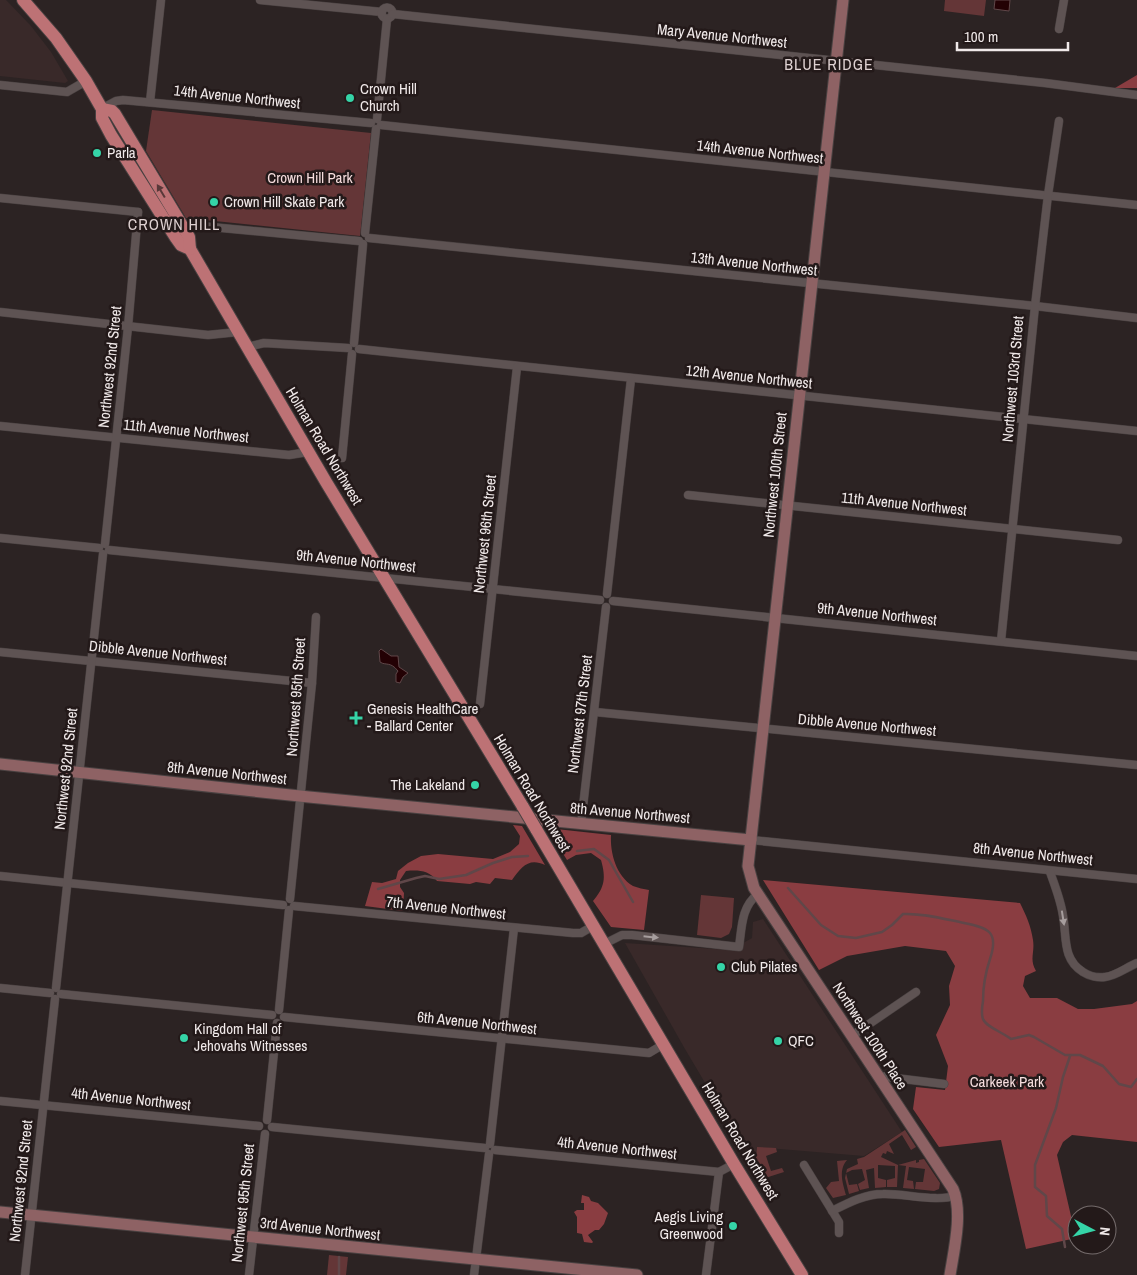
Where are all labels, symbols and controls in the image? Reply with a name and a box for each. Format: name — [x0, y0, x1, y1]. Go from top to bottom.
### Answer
street label: Mary Avenue Northwest — [656, 18, 789, 53]
scale bar — [957, 20, 1068, 52]
text: 100 m — [964, 26, 998, 47]
district label: BLUE RIDGE — [784, 53, 874, 75]
place label: Crown Hill Church — [360, 78, 417, 116]
street label: 14th Avenue Northwest — [173, 79, 302, 114]
marker: Crown Hill Church — [344, 92, 356, 104]
street label: 14th Avenue Northwest — [696, 134, 825, 169]
place label: Parla — [107, 142, 136, 163]
marker: Parla — [91, 147, 103, 159]
park label: Crown Hill Park — [267, 167, 354, 188]
one-way arrow — [156, 185, 166, 198]
place label: Crown Hill Skate Park — [224, 191, 345, 212]
marker: Crown Hill Skate Park — [208, 196, 220, 208]
district label: CROWN HILL — [128, 213, 220, 235]
street label: 13th Avenue Northwest — [690, 246, 819, 281]
street label: Northwest 92nd Street — [93, 304, 126, 429]
street label: Northwest 103rd Street — [997, 314, 1029, 443]
street label: 12th Avenue Northwest — [685, 359, 814, 394]
street label: Holman Road Northwest — [281, 383, 368, 509]
street label: Northwest 100th Street — [757, 411, 792, 539]
street label: 11th Avenue Northwest — [122, 413, 250, 448]
street label: Northwest 96th Street — [468, 473, 501, 594]
street label: 11th Avenue Northwest — [840, 486, 968, 521]
street label: 9th Avenue Northwest — [295, 544, 417, 577]
street label: 9th Avenue Northwest — [816, 597, 938, 630]
street label: Dibble Avenue Northwest — [88, 635, 229, 670]
street label: Northwest 95th Street — [281, 636, 310, 757]
street label: Northwest 97th Street — [562, 653, 597, 774]
place label: Genesis HealthCare - Ballard Center — [367, 698, 479, 736]
street label: Northwest 92nd Street — [49, 706, 82, 831]
street label: Dibble Avenue Northwest — [797, 708, 938, 741]
marker: Genesis HealthCare - Ballard Center — [349, 711, 363, 725]
street label: Holman Road Northwest — [489, 730, 576, 856]
street label: 8th Avenue Northwest — [166, 756, 288, 789]
place label: The Lakeland — [390, 774, 465, 795]
marker: The Lakeland — [469, 779, 481, 791]
street label: 8th Avenue Northwest — [569, 797, 691, 828]
street label: 8th Avenue Northwest — [972, 837, 1094, 870]
street label: 7th Avenue Northwest — [385, 891, 507, 924]
one-way arrow — [1060, 911, 1068, 927]
one-way arrow — [643, 933, 659, 941]
place label: Club Pilates — [731, 956, 797, 977]
marker: Club Pilates — [715, 961, 727, 973]
street label: Northwest 100th Place — [828, 978, 913, 1093]
street label: 6th Avenue Northwest — [416, 1006, 538, 1039]
place label: Kingdom Hall of Jehovahs Witnesses — [194, 1018, 308, 1056]
place label: QFC — [788, 1030, 814, 1051]
marker: Kingdom Hall of Jehovahs Witnesses — [178, 1032, 190, 1044]
marker: QFC — [772, 1035, 784, 1047]
park label: Carkeek Park — [970, 1071, 1045, 1092]
street label: Holman Road Northwest — [697, 1078, 784, 1204]
street label: 4th Avenue Northwest — [70, 1082, 192, 1115]
street label: Northwest 92nd Street — [4, 1118, 37, 1243]
street label: 4th Avenue Northwest — [556, 1131, 678, 1164]
street label: Northwest 95th Street — [226, 1142, 259, 1263]
north arrow — [1067, 1205, 1117, 1255]
place label: Aegis Living Greenwood — [654, 1206, 723, 1244]
street label: 3rd Avenue Northwest — [259, 1212, 382, 1245]
marker: Aegis Living Greenwood — [727, 1220, 739, 1232]
text: N — [1096, 1226, 1114, 1236]

